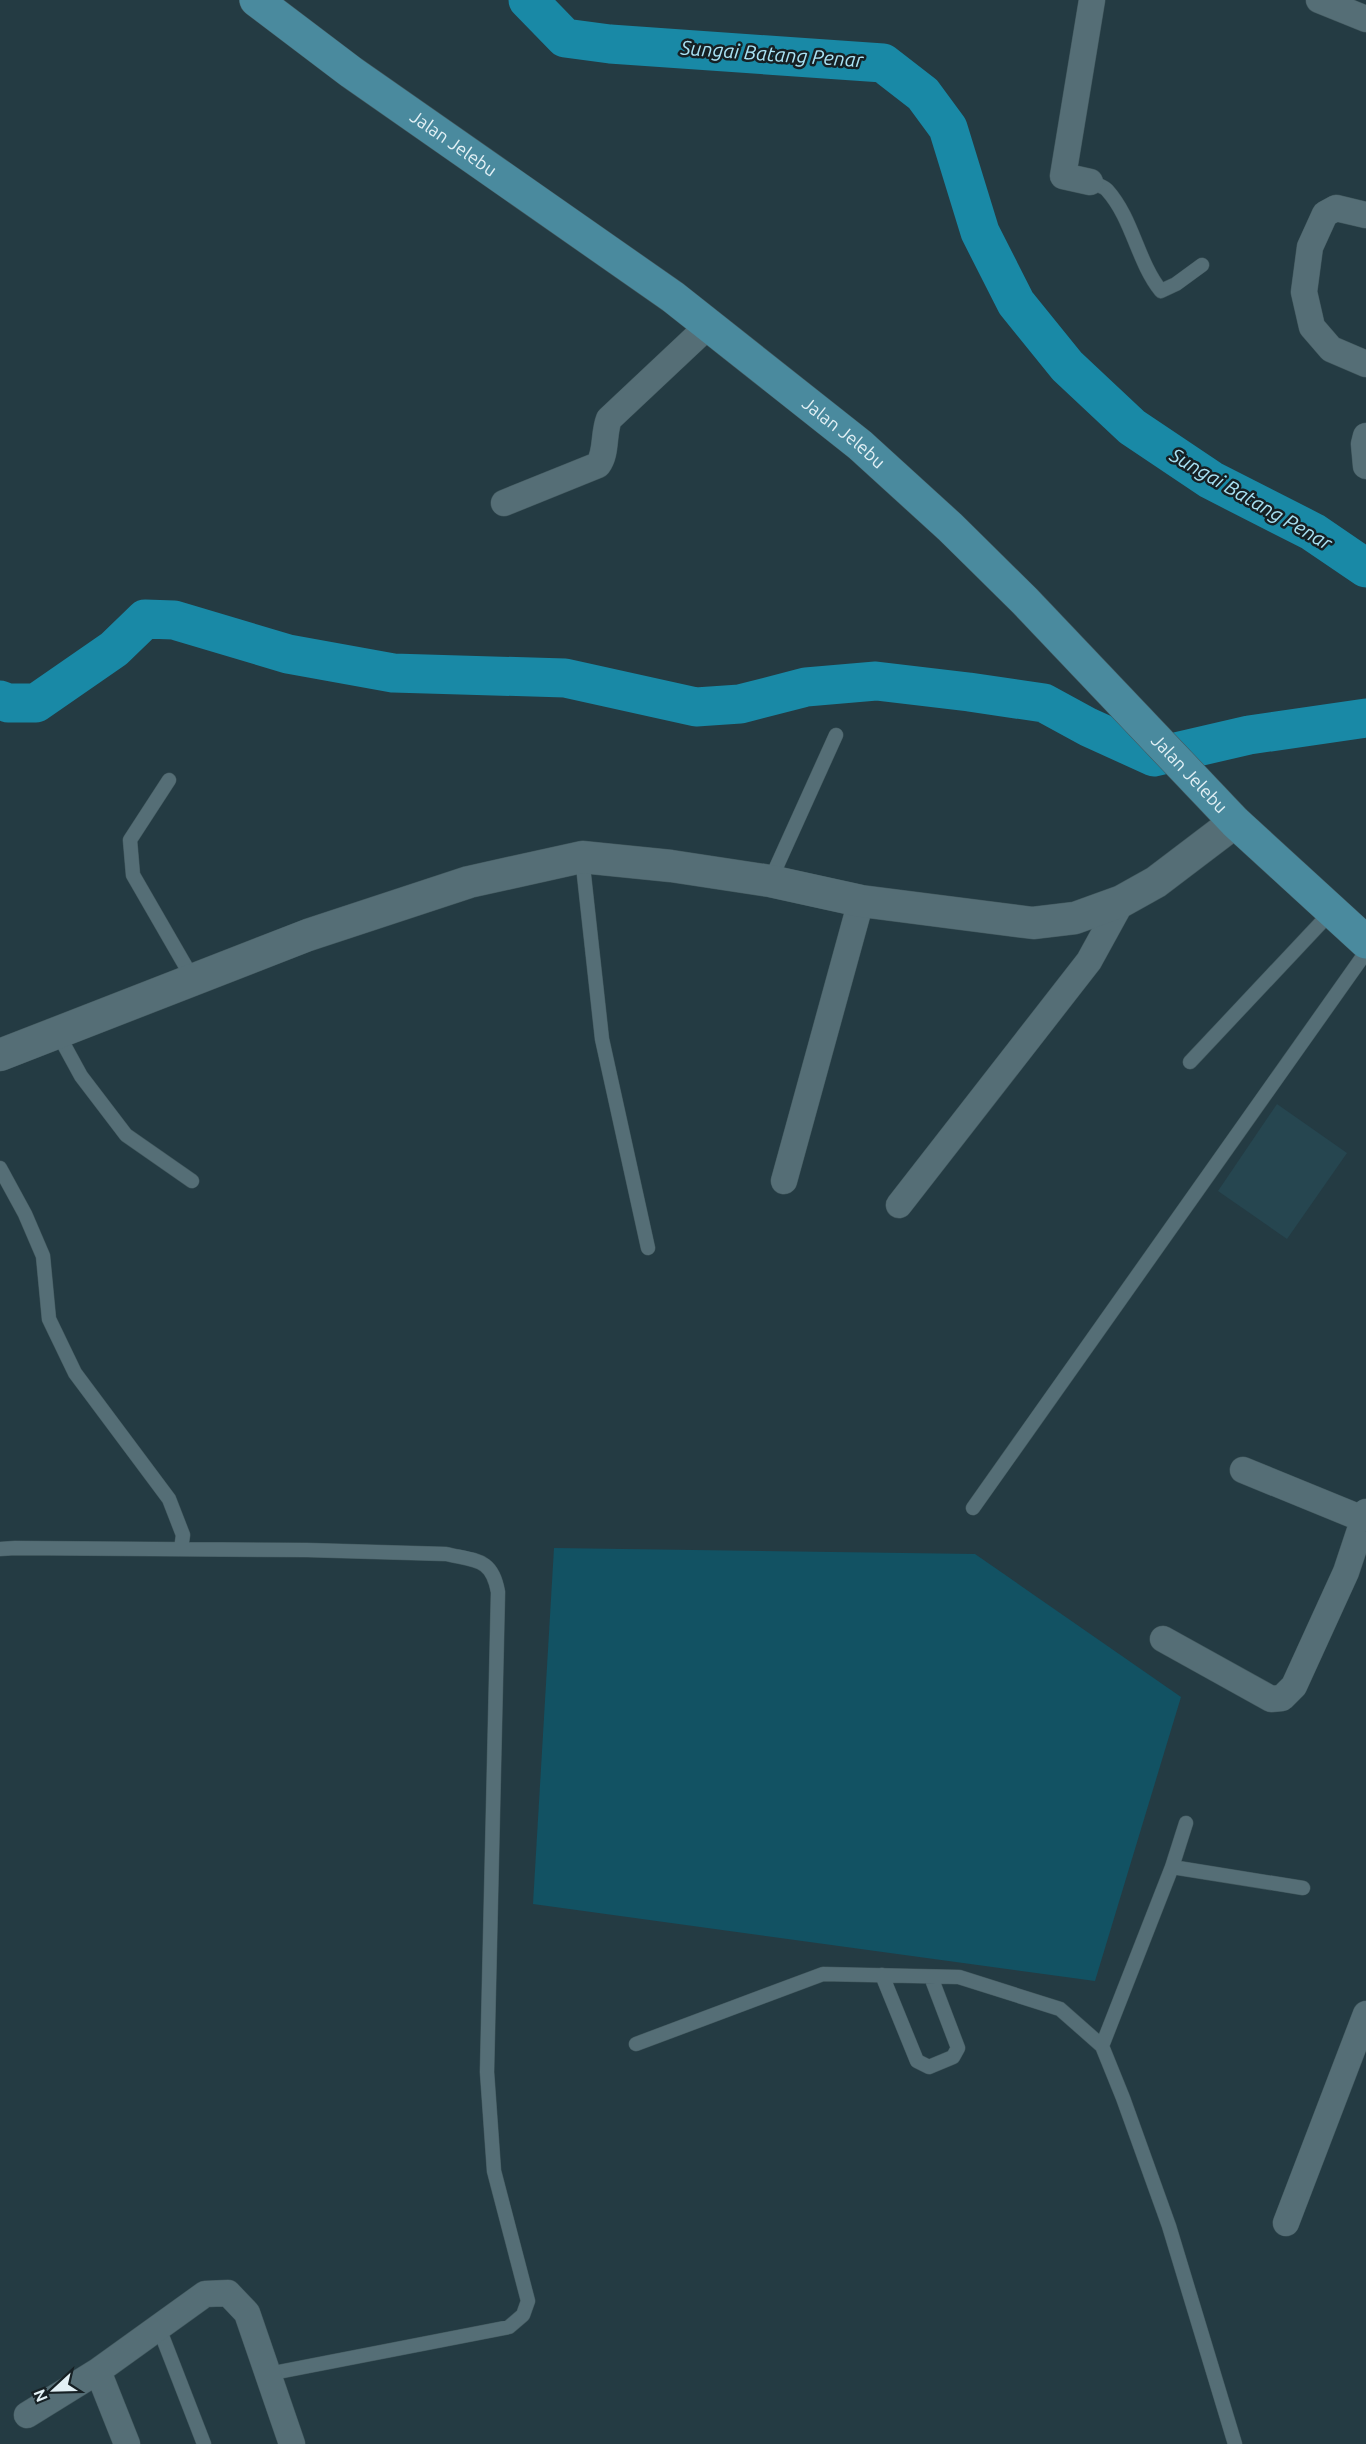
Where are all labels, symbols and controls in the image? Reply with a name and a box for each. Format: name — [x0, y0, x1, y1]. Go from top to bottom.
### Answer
water label: Sungai Batang Penar — [679, 36, 865, 71]
street label: Jalan Jelebu — [407, 106, 501, 180]
street label: Jalan Jelebu — [799, 392, 890, 472]
water label: Sungai Batang Penar — [1165, 442, 1337, 555]
street label: Jalan Jelebu — [1148, 730, 1232, 817]
north arrow — [24, 2360, 84, 2420]
text: N — [30, 2387, 51, 2405]

